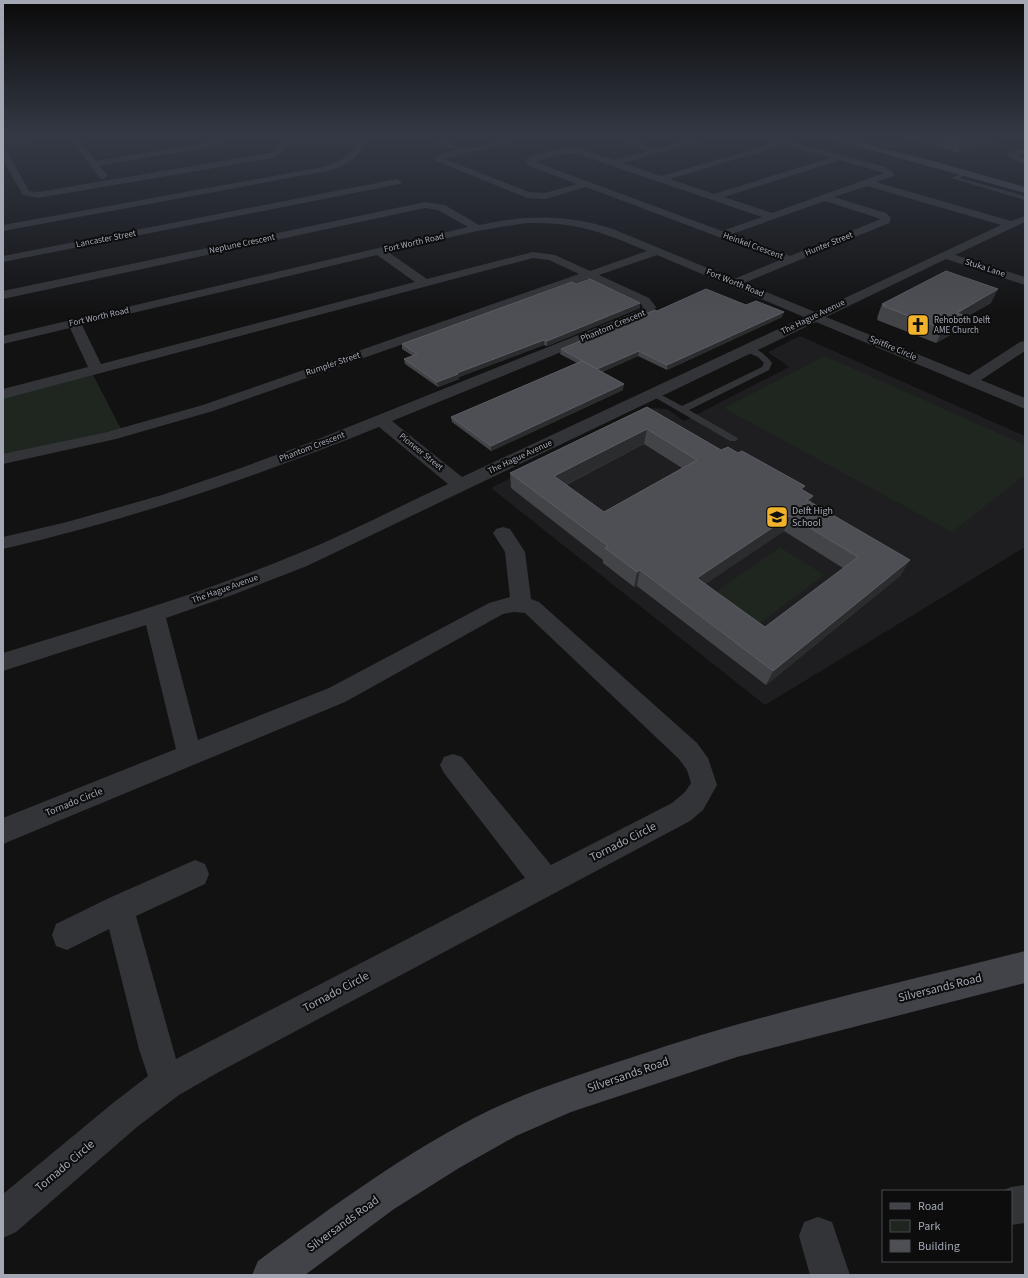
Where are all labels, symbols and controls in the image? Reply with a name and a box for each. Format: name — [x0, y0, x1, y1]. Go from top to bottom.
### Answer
street label: Lancaster Street — [75, 227, 137, 251]
street label: Heinkel Crescent — [721, 229, 785, 263]
street label: Hunter Street — [803, 229, 855, 259]
street label: Fort Worth Road — [383, 230, 445, 256]
street label: Neptune Crescent — [208, 231, 276, 257]
street label: Stuka Lane — [963, 255, 1007, 281]
street label: Fort Worth Road — [704, 265, 766, 301]
street label: The Hague Avenue — [779, 296, 848, 338]
street label: Fort Worth Road — [68, 304, 130, 330]
street label: Phantom Crescent — [579, 306, 647, 346]
church icon: Rehoboth Delft AME Church — [905, 312, 931, 338]
place label: Rehoboth Delft AME Church — [934, 314, 991, 337]
street label: Spitfire Circle — [867, 332, 919, 364]
street label: Rumpler Street — [304, 349, 362, 379]
street label: Phantom Crescent — [277, 429, 347, 465]
street label: Pioneer Street — [396, 430, 446, 474]
street label: The Hague Avenue — [486, 436, 555, 478]
school or university icon: Delft High School — [764, 504, 790, 530]
place label: Delft High School — [792, 504, 833, 530]
street label: The Hague Avenue — [190, 571, 261, 607]
street label: Tornado Circle — [43, 784, 105, 820]
street label: Tornado Circle — [587, 818, 659, 866]
street label: Tornado Circle — [300, 967, 372, 1017]
street label: Silversands Road — [896, 969, 984, 1007]
street label: Silversands Road — [585, 1053, 671, 1097]
street label: Tornado Circle — [32, 1136, 98, 1196]
legend — [882, 1190, 1012, 1262]
street label: Silversands Road — [303, 1192, 383, 1256]
text: Road — [918, 1198, 944, 1215]
text: Park — [918, 1218, 940, 1235]
text: Building — [918, 1238, 960, 1255]

